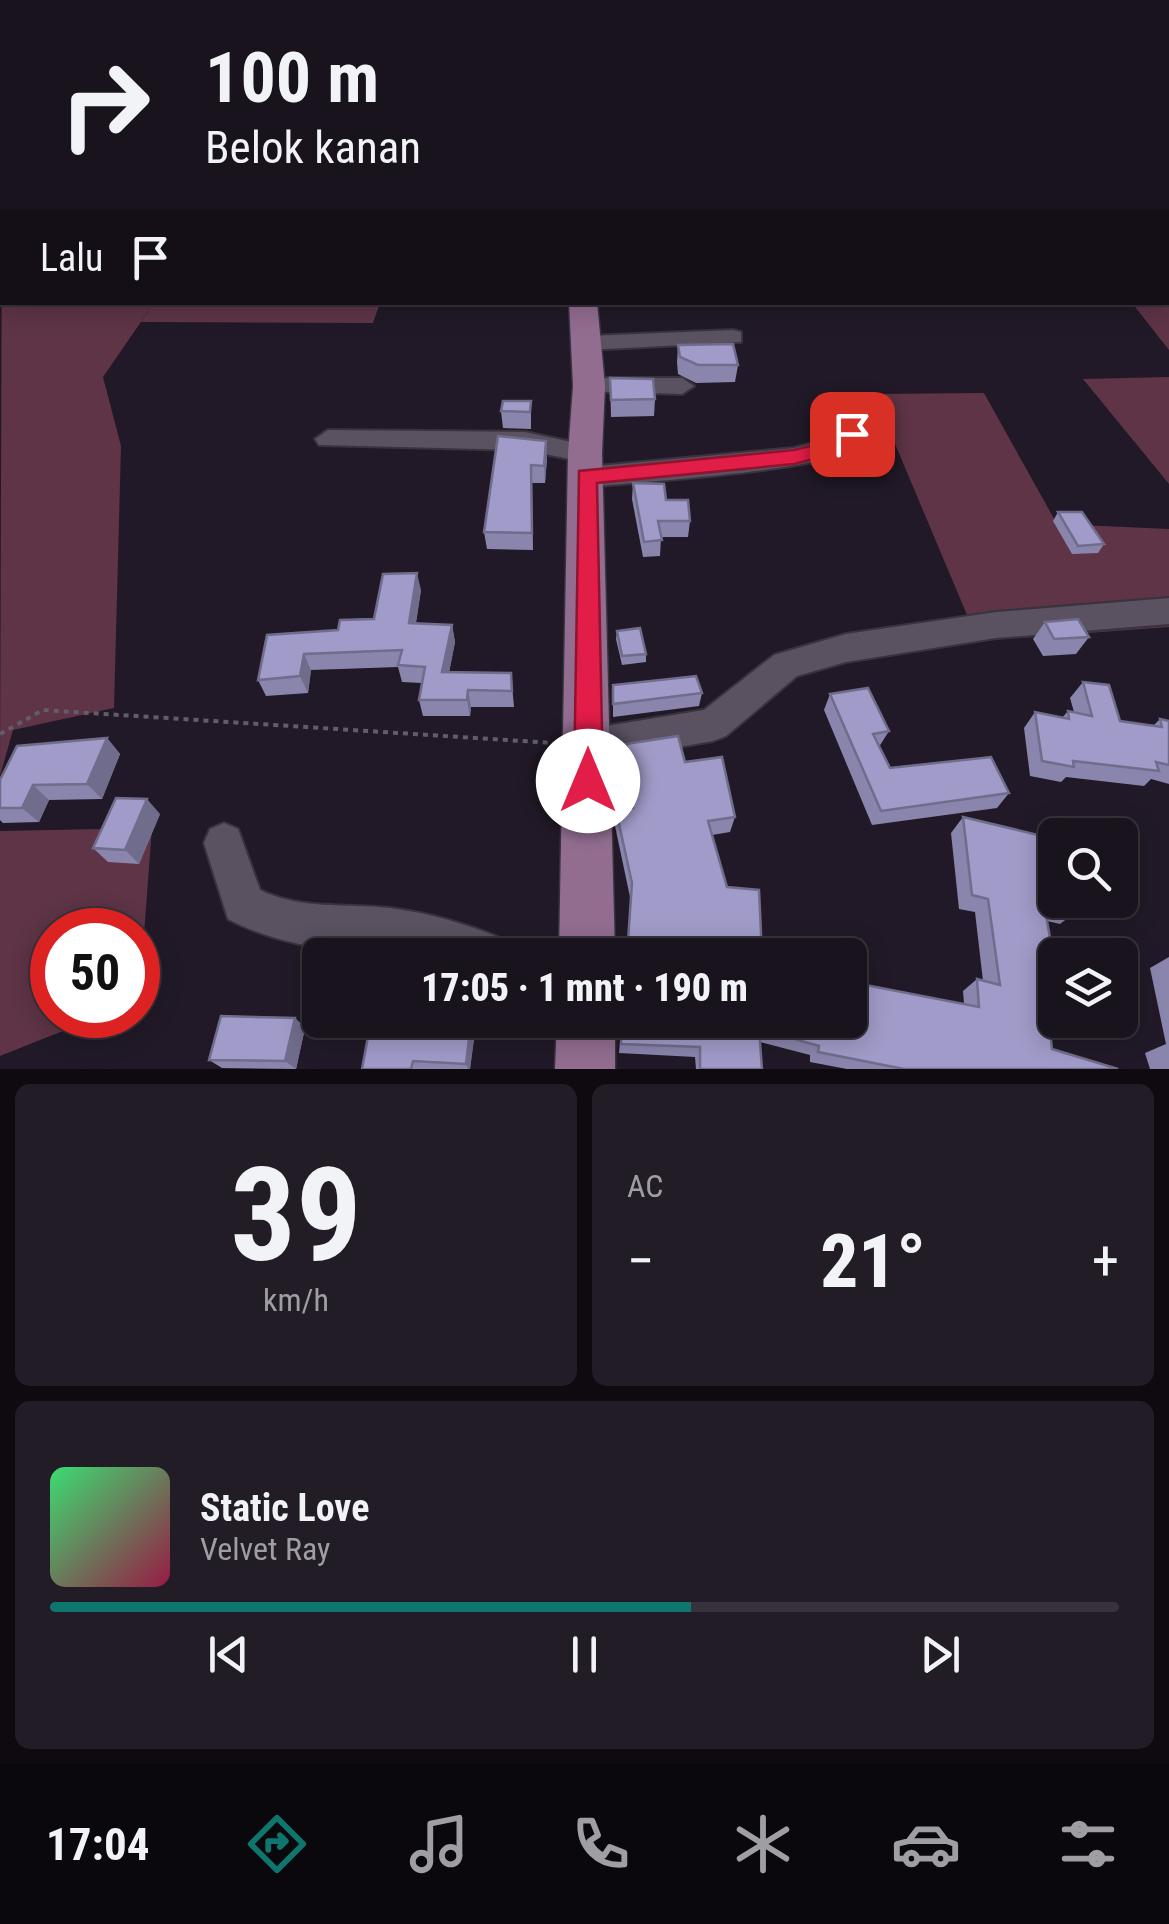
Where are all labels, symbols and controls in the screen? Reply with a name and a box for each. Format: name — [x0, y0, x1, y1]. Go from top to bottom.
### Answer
text: 100 m — [205, 37, 379, 119]
icon: right — [40, 40, 170, 170]
text: Belok kanan — [205, 121, 421, 174]
icon: arrive — [123, 230, 178, 285]
text: Lalu — [40, 236, 103, 280]
pin — [810, 392, 895, 477]
icon: arrive — [825, 407, 880, 462]
position arrow — [536, 729, 640, 833]
map controls — [1038, 818, 1138, 1038]
button: search — [1038, 818, 1138, 918]
speed limit sign: 50 — [30, 908, 160, 1038]
button: layers — [1038, 938, 1138, 1038]
text: 17:05 · 1 mnt · 190 m — [421, 966, 748, 1010]
text: 39 — [230, 1139, 362, 1292]
text: AC — [627, 1167, 663, 1205]
text: 21° — [820, 1217, 926, 1305]
text: − — [627, 1229, 655, 1293]
text: + — [1092, 1229, 1119, 1293]
text: km/h — [263, 1281, 329, 1319]
text: Static Love — [200, 1486, 369, 1530]
text: Velvet Ray — [200, 1530, 330, 1568]
icon: previous — [201, 1627, 256, 1682]
icon: pause — [557, 1627, 612, 1682]
icon: next — [913, 1627, 968, 1682]
icon: directions — [242, 1809, 312, 1879]
icon: music — [404, 1809, 474, 1879]
icon: phone — [566, 1809, 636, 1879]
icon: climate — [728, 1809, 798, 1879]
icon: car — [891, 1809, 961, 1879]
icon: filters — [1053, 1809, 1123, 1879]
text: 17:04 — [46, 1818, 149, 1871]

